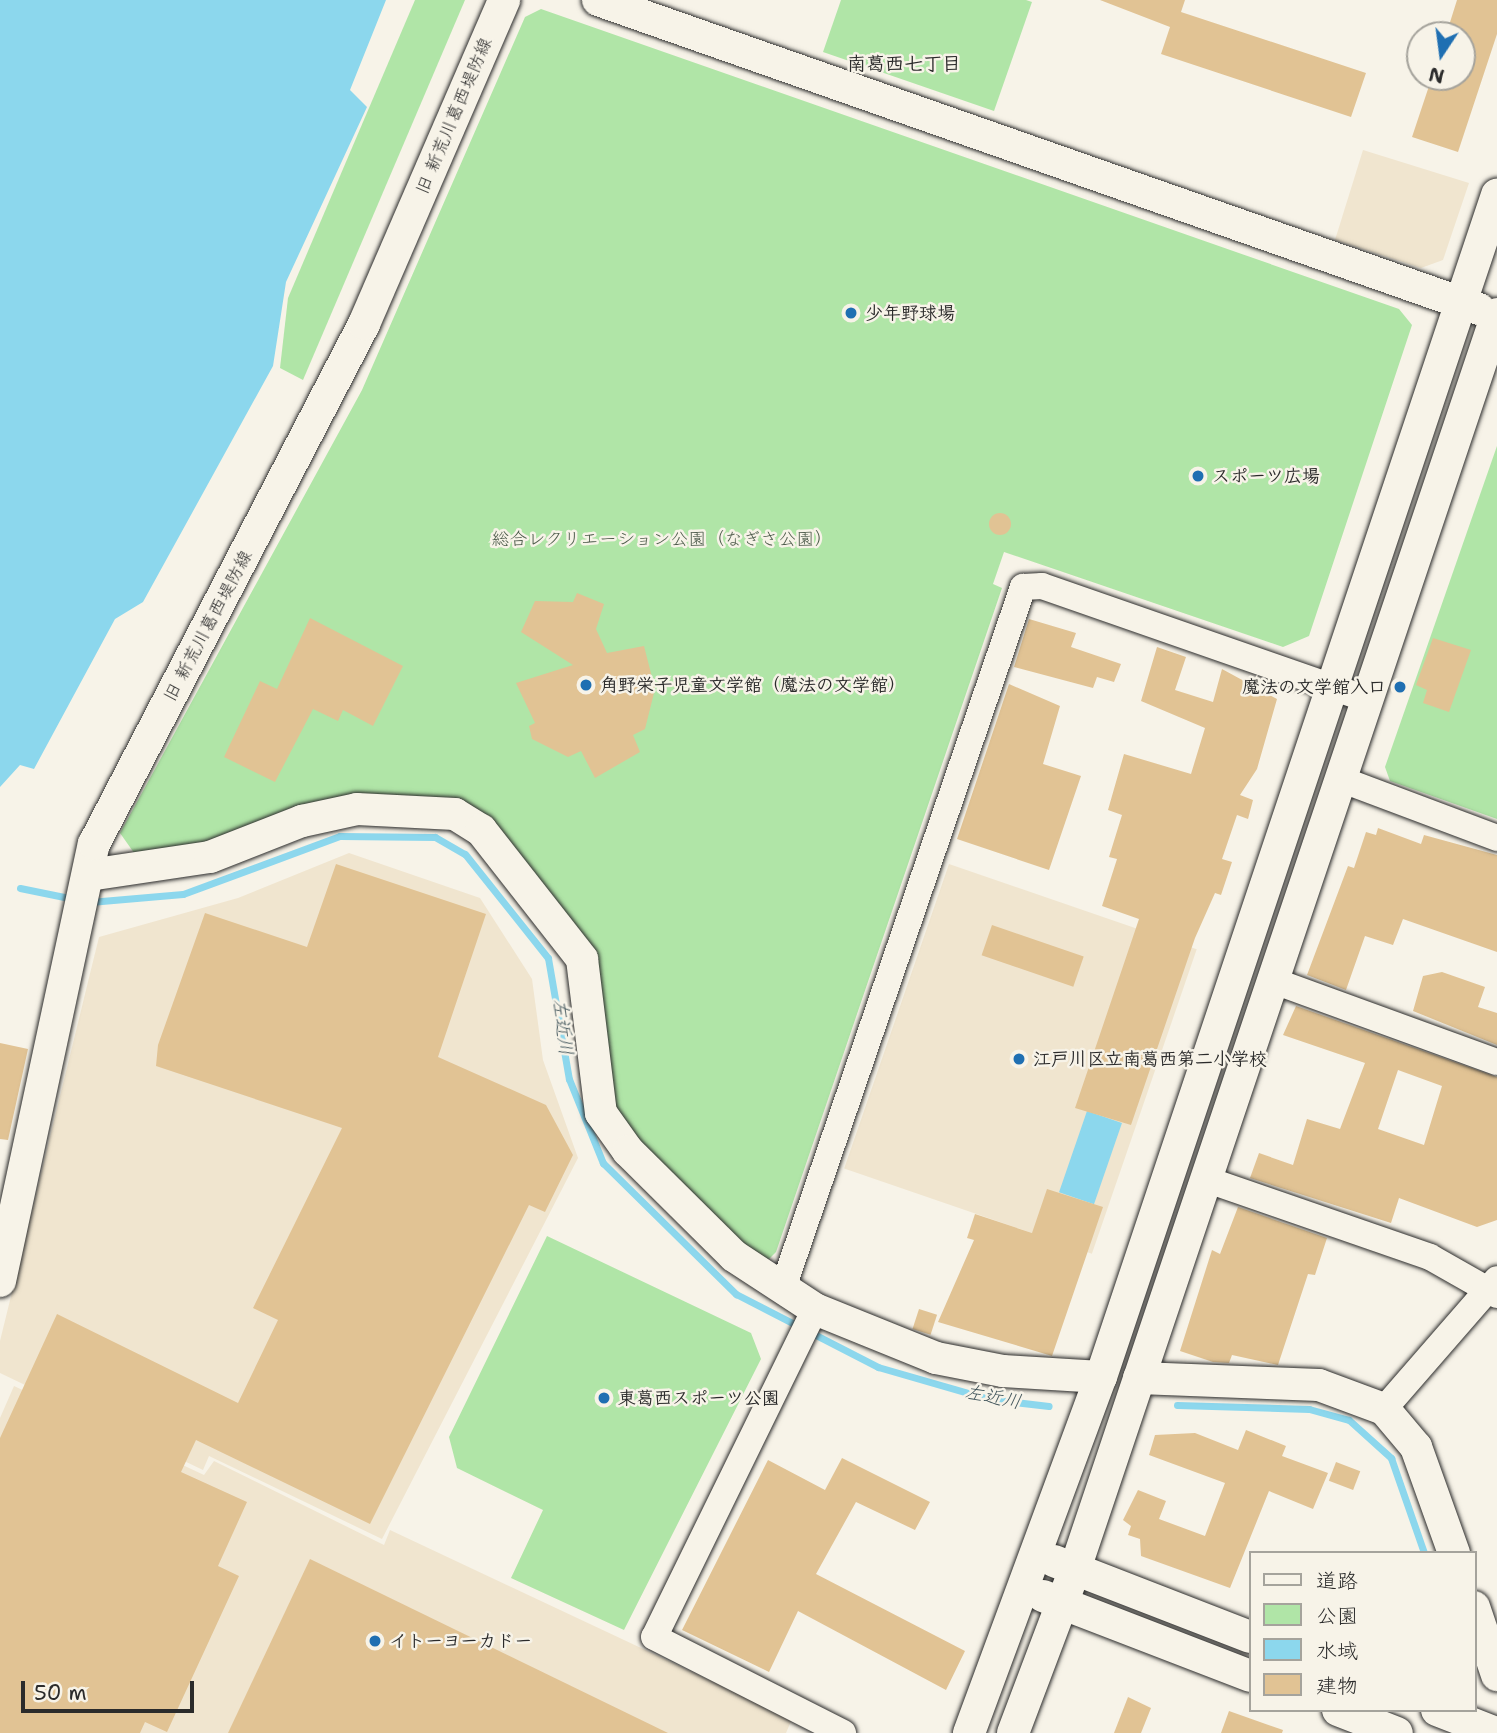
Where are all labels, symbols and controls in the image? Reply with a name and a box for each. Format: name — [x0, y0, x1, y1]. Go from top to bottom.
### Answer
north arrow — [1406, 21, 1476, 91]
street label: 旧 新荒川葛西堤防線 — [411, 34, 497, 198]
district label: 南葛西七丁目 — [847, 53, 961, 75]
text: N — [1426, 61, 1447, 89]
place label: 少年野球場 — [865, 302, 955, 324]
marker: 少年野球場 — [843, 305, 859, 321]
place label: スポーツ広場 — [1212, 465, 1320, 487]
marker: スポーツ広場 — [1190, 468, 1206, 484]
park label: 総合レクリエーション公園（なぎさ公園） — [491, 528, 833, 550]
street label: 旧 新荒川葛西堤防線 — [159, 547, 257, 705]
place label: 角野栄子児童文学館（魔法の文学館） — [600, 674, 906, 696]
place label: 魔法の文学館入口 — [1242, 676, 1386, 698]
marker: 角野栄子児童文学館（魔法の文学館） — [578, 677, 594, 693]
marker: 魔法の文学館入口 — [1392, 679, 1408, 695]
water label: 左近川 — [548, 997, 578, 1057]
place label: 江戸川区立南葛西第二小学校 — [1033, 1048, 1267, 1070]
marker: 江戸川区立南葛西第二小学校 — [1011, 1051, 1027, 1067]
water label: 左近川 — [963, 1380, 1023, 1414]
place label: 東葛西スポーツ公園 — [618, 1387, 780, 1409]
marker: 東葛西スポーツ公園 — [596, 1390, 612, 1406]
legend — [1248, 1551, 1476, 1712]
text: 道路 — [1316, 1567, 1358, 1595]
text: 公園 — [1316, 1602, 1358, 1630]
place label: イトーヨーカドー — [389, 1630, 532, 1652]
marker: イトーヨーカドー — [367, 1633, 383, 1649]
text: 水域 — [1316, 1637, 1358, 1665]
scale bar — [24, 1666, 198, 1710]
text: 建物 — [1316, 1672, 1358, 1700]
text: 50 m — [34, 1679, 87, 1707]

